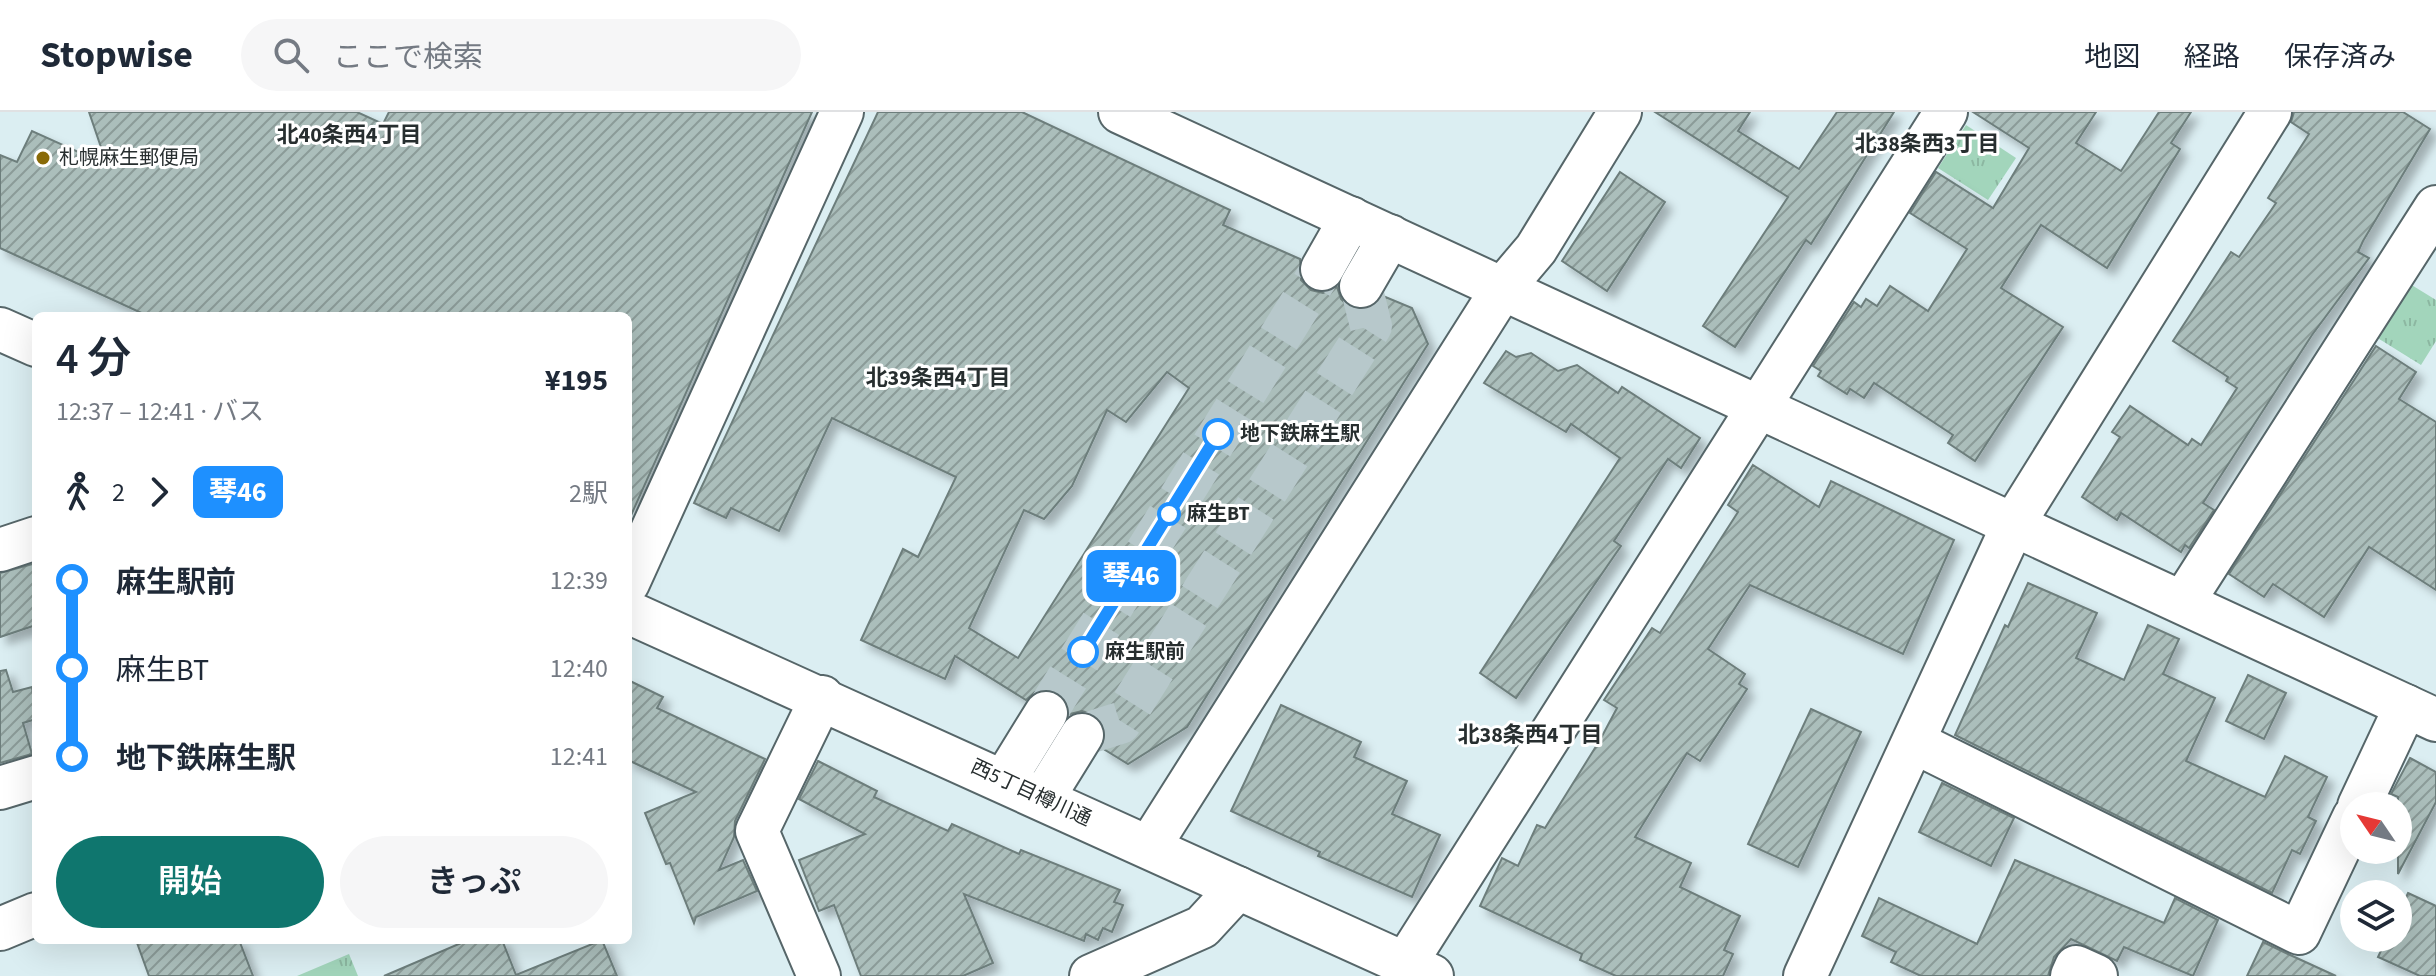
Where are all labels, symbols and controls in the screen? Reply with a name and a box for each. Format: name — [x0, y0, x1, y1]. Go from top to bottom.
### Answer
search box — [241, 19, 801, 91]
text: Stopwise — [40, 28, 193, 82]
icon: search — [269, 33, 313, 77]
text: ここで検索 — [333, 36, 483, 79]
text: 地図 — [2084, 37, 2140, 77]
text: 経路 — [2184, 37, 2240, 77]
text: 保存済み — [2284, 37, 2396, 77]
district label: 北40条西4丁目 — [277, 119, 421, 151]
district label: 北38条西3丁目 — [1855, 128, 1999, 160]
place label: 札幌麻生郵便局 — [59, 144, 199, 172]
marker: 札幌麻生郵便局 — [34, 149, 52, 167]
text: 4 分 — [56, 328, 131, 391]
text: ¥195 — [545, 359, 608, 402]
district label: 北39条西4丁目 — [866, 362, 1010, 394]
text: 12:37 – 12:41 · バス — [56, 393, 264, 430]
marker: 地下鉄麻生駅 — [1203, 419, 1233, 449]
place label: 地下鉄麻生駅 — [1240, 420, 1360, 448]
icon: walk — [56, 470, 100, 514]
icon: forward — [137, 470, 181, 514]
text: 琴46 — [209, 472, 267, 512]
text: 2 — [112, 474, 125, 511]
text: 2駅 — [569, 475, 608, 512]
place label: 麻生BT — [1187, 500, 1250, 528]
marker: 麻生BT — [1158, 503, 1180, 525]
line badge: 琴46 — [1085, 550, 1177, 602]
text: 琴46 — [1102, 556, 1160, 596]
text: 麻生駅前 — [116, 561, 236, 604]
text: 12:39 — [550, 562, 608, 599]
marker: 麻生駅前 — [1068, 637, 1098, 667]
place label: 麻生駅前 — [1105, 638, 1185, 666]
text: 麻生BT — [116, 649, 209, 692]
text: 12:40 — [550, 650, 608, 687]
district label: 北38条西4丁目 — [1458, 719, 1602, 751]
text: 地下鉄麻生駅 — [116, 737, 296, 780]
text: 12:41 — [550, 738, 608, 775]
street label: 西5丁目樽川通 — [966, 753, 1096, 833]
north arrow — [2340, 792, 2412, 864]
map controls — [2340, 792, 2412, 952]
button: 開始 — [56, 836, 324, 928]
button: きっぷ — [340, 836, 608, 928]
button: layers — [2340, 880, 2412, 952]

